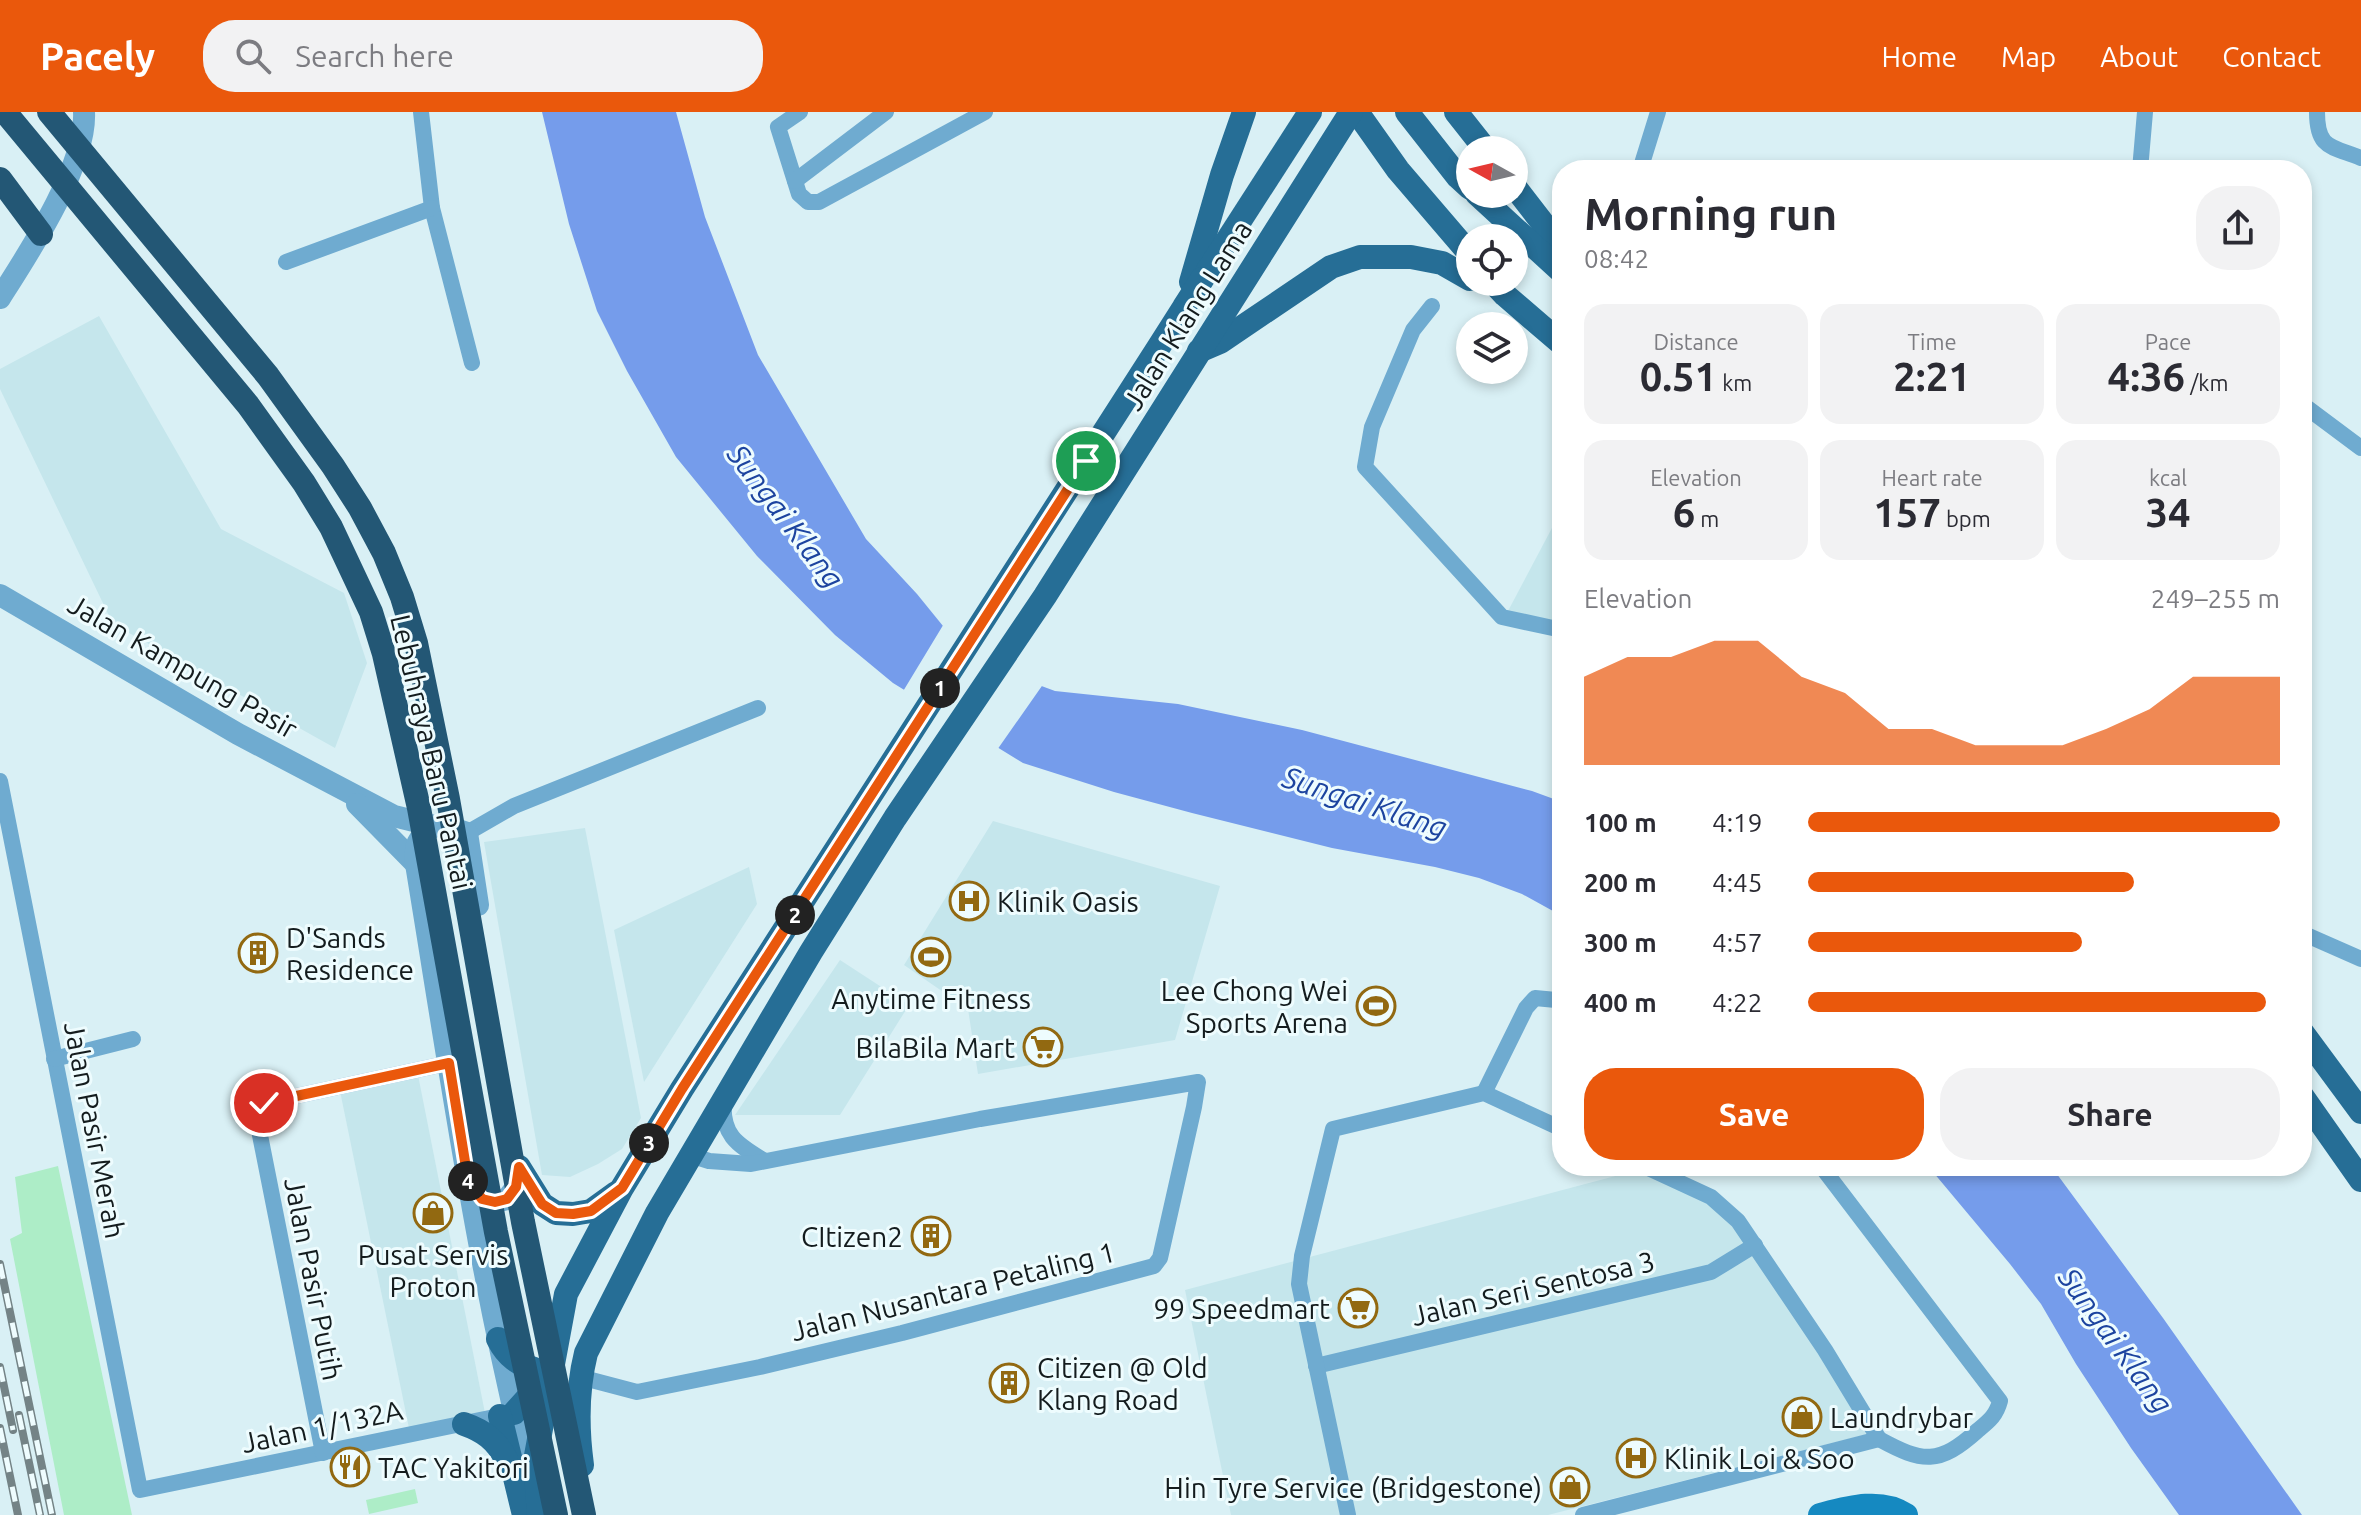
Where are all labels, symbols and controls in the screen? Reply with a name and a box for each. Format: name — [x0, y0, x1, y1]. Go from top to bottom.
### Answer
search box — [203, 20, 763, 92]
icon: search — [231, 34, 275, 78]
text: Pacely — [40, 35, 155, 77]
text: Search here — [295, 39, 454, 73]
text: Home — [1882, 41, 1957, 72]
text: Map — [2001, 41, 2056, 72]
text: About — [2100, 41, 2178, 72]
text: Contact — [2222, 41, 2321, 72]
north arrow — [1456, 136, 1528, 208]
map controls — [1456, 136, 1528, 384]
button: share — [2196, 186, 2280, 270]
text: Morning run — [1584, 189, 1837, 238]
street label: Jalan Klang Lama — [1116, 215, 1258, 415]
button: locate — [1456, 224, 1528, 296]
text: 08:42 — [1584, 244, 1649, 273]
button: layers — [1456, 312, 1528, 384]
text: Distance — [1653, 329, 1739, 354]
text: Time — [1907, 329, 1957, 354]
text: Pace — [2145, 329, 2191, 354]
text: 0.51 — [1640, 354, 1717, 399]
text: 2:21 — [1893, 354, 1971, 399]
text: 4:36 — [2108, 354, 2185, 399]
text: km — [1717, 370, 1752, 395]
text: /km — [2185, 370, 2228, 395]
pin — [1052, 427, 1120, 495]
water label: Sungai Klang — [720, 437, 851, 594]
icon: arrive — [1064, 439, 1108, 483]
text: Elevation — [1650, 465, 1742, 490]
text: Heart rate — [1881, 465, 1983, 490]
text: kcal — [2149, 465, 2187, 490]
text: 6 — [1673, 490, 1695, 535]
text: 157 — [1873, 490, 1941, 535]
text: 34 — [2145, 490, 2191, 535]
text: m — [1695, 506, 1719, 531]
text: bpm — [1941, 506, 1991, 531]
text: Elevation — [1584, 584, 1692, 613]
text: 249–255 m — [2151, 584, 2280, 613]
street label: Jalan Kampung Pasir — [63, 588, 303, 744]
street label: Lebuhraya Baru Pantai — [385, 611, 479, 893]
pin: 1 — [920, 668, 960, 708]
text: 1 — [934, 675, 946, 700]
water label: Sungai Klang — [1278, 759, 1451, 845]
text: 100 m — [1584, 808, 1657, 837]
text: 4:19 — [1712, 808, 1762, 837]
text: 200 m — [1584, 868, 1657, 897]
text: 4:45 — [1712, 868, 1762, 897]
hospital icon: Klinik Oasis — [948, 880, 990, 922]
place label: Klinik Oasis — [997, 886, 1139, 917]
pin: 2 — [775, 895, 815, 935]
text: 2 — [789, 902, 801, 927]
place label: D'Sands Residence — [286, 922, 414, 985]
text: 300 m — [1584, 928, 1657, 957]
text: 4:57 — [1712, 928, 1762, 957]
building icon: D'Sands Residence — [237, 932, 279, 974]
sports icon: Anytime Fitness — [910, 936, 952, 978]
place label: Lee Chong Wei Sports Arena — [1161, 975, 1348, 1038]
place label: Anytime Fitness — [831, 983, 1031, 1014]
sports icon: Lee Chong Wei Sports Arena — [1355, 985, 1397, 1027]
text: 400 m — [1584, 988, 1657, 1017]
text: 4:22 — [1712, 988, 1762, 1017]
street label: Jalan Pasir Merah — [59, 1019, 131, 1241]
supermarket icon: BilaBila Mart — [1022, 1026, 1064, 1068]
place label: BilaBila Mart — [856, 1032, 1015, 1063]
button: Save — [1584, 1068, 1924, 1160]
button: Share — [1940, 1068, 2280, 1160]
pin — [230, 1069, 298, 1137]
icon: check — [242, 1081, 286, 1125]
pin: 3 — [629, 1123, 669, 1163]
text: 3 — [643, 1130, 655, 1155]
pin: 4 — [448, 1161, 488, 1201]
text: 4 — [462, 1168, 474, 1193]
street label: Jalan Pasir Putih — [279, 1175, 349, 1383]
shop icon: Pusat Servis Proton — [412, 1192, 454, 1234]
building icon: CItizen2 — [910, 1215, 952, 1257]
place label: CItizen2 — [801, 1221, 903, 1252]
street label: Jalan Nusantara Petaling 1 — [788, 1236, 1118, 1346]
place label: Pusat Servis Proton — [358, 1239, 508, 1302]
street label: Jalan Seri Sentosa 3 — [1408, 1245, 1658, 1331]
water label: Sungai Klang — [2051, 1260, 2180, 1419]
supermarket icon: 99 Speedmart — [1337, 1287, 1379, 1329]
place label: 99 Speedmart — [1153, 1293, 1330, 1324]
place label: Citizen @ Old Klang Road — [1037, 1352, 1208, 1415]
building icon: Citizen @ Old Klang Road — [988, 1362, 1030, 1404]
street label: Jalan 1/132A — [239, 1394, 405, 1458]
shop icon: Laundrybar — [1781, 1396, 1823, 1438]
place label: Laundrybar — [1830, 1402, 1974, 1433]
hospital icon: Klinik Loi & Soo — [1615, 1437, 1657, 1479]
place label: Klinik Loi & Soo — [1664, 1443, 1855, 1474]
restaurant icon: TAC Yakitori — [329, 1446, 371, 1488]
place label: TAC Yakitori — [378, 1452, 529, 1483]
shop icon: Hin Tyre Service (Bridgestone) — [1549, 1466, 1591, 1508]
place label: Hin Tyre Service (Bridgestone) — [1164, 1472, 1542, 1504]

